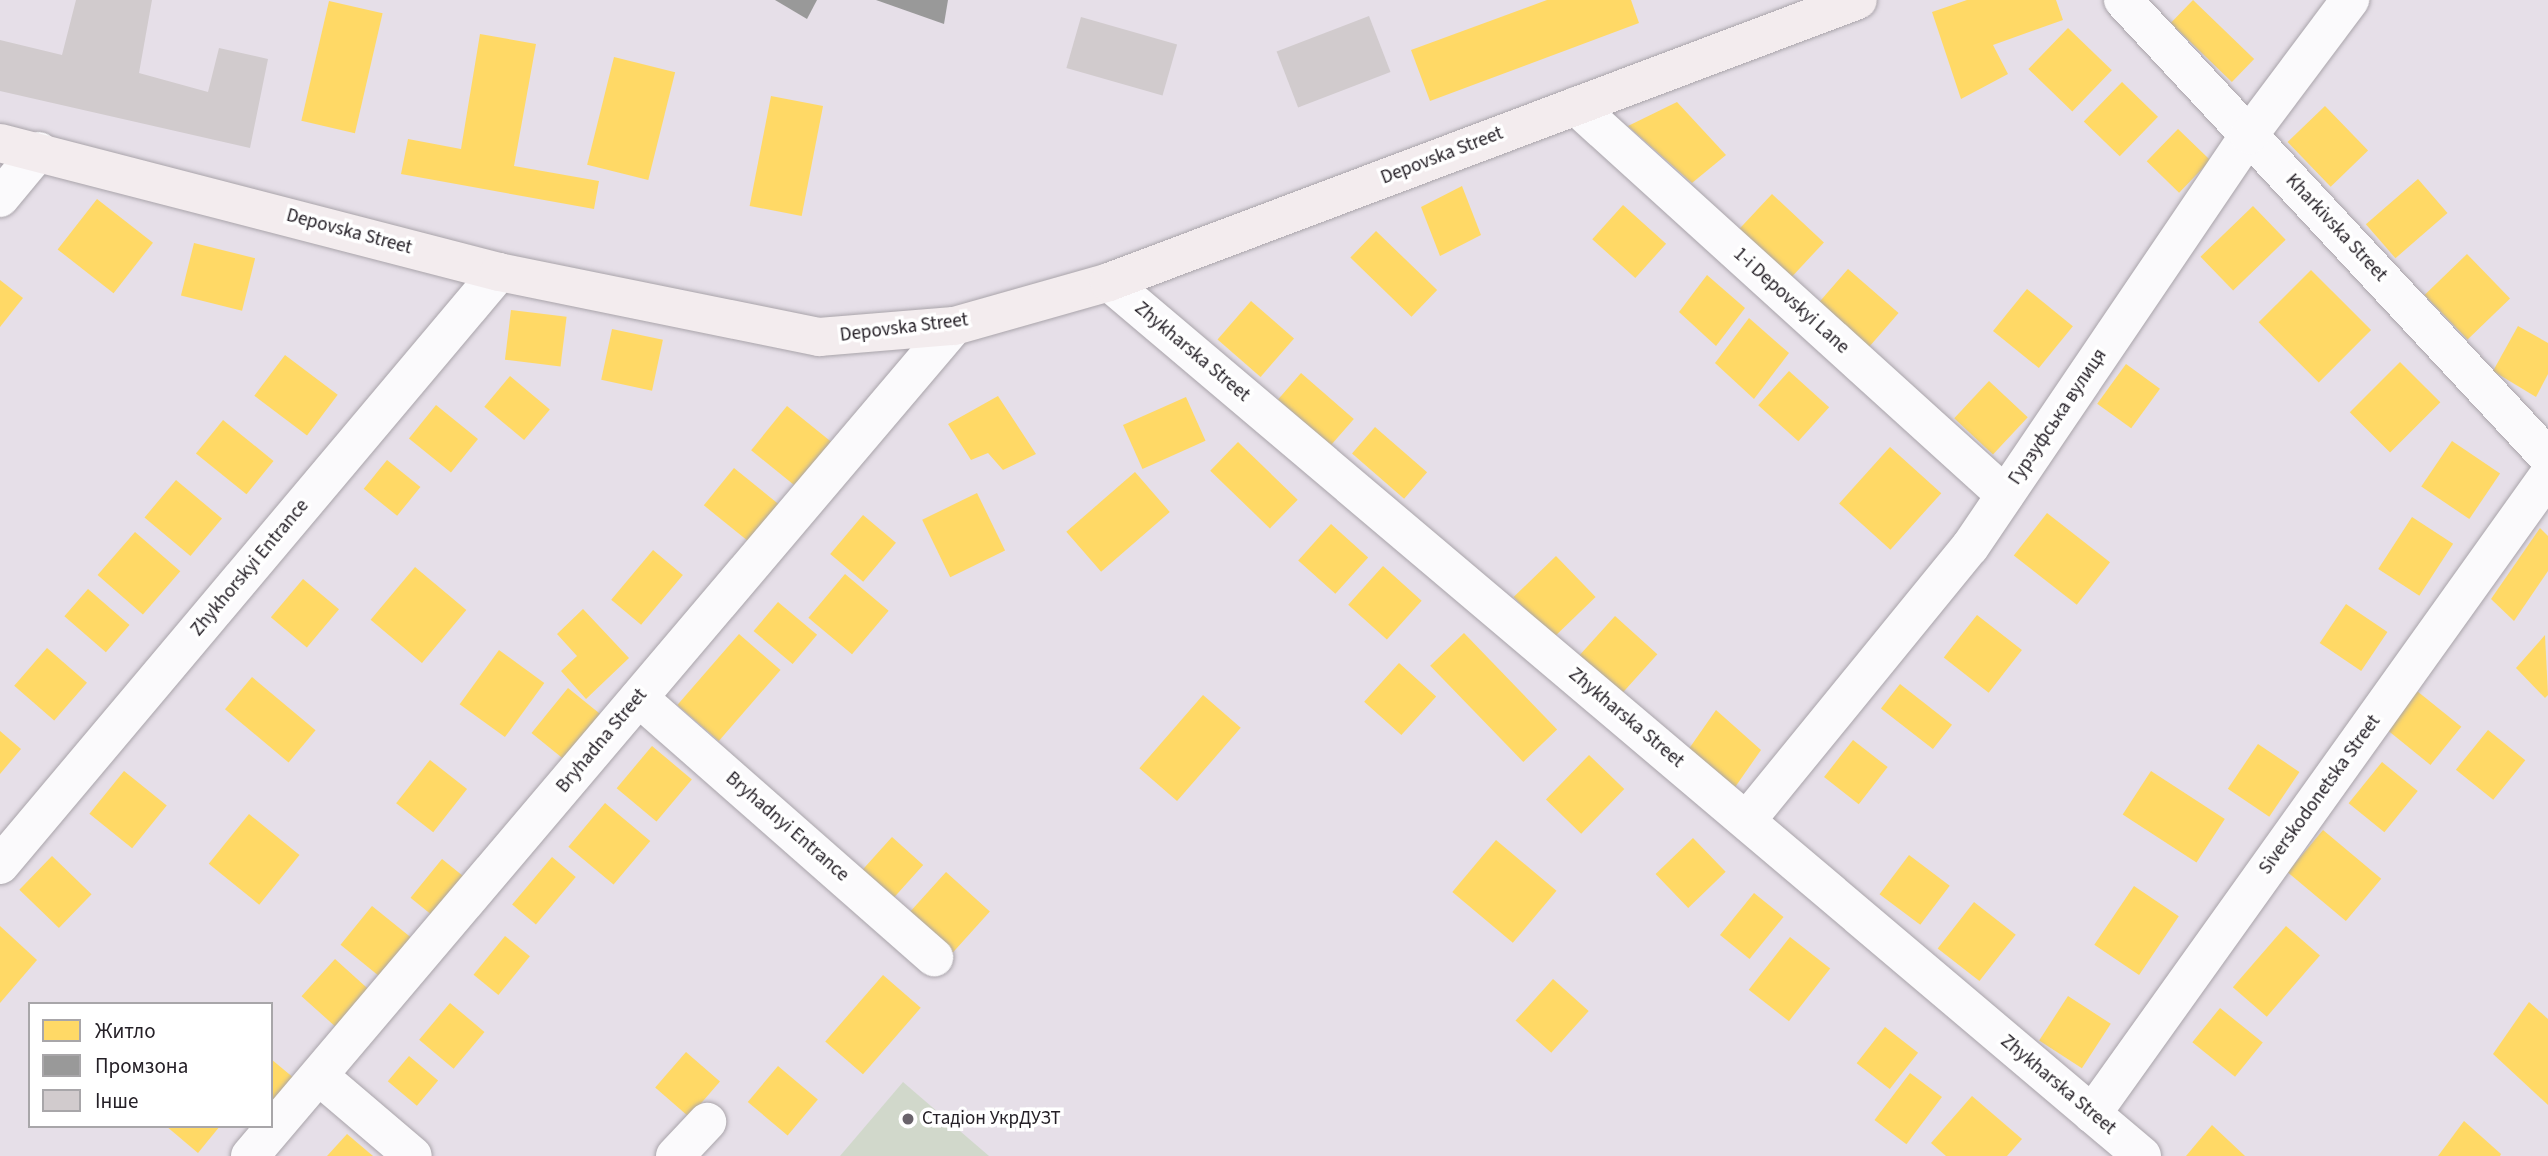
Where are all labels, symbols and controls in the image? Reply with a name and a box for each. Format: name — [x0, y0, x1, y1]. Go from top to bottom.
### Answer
street label: Depovska Street — [1378, 122, 1506, 190]
street label: Kharkivska Street — [2280, 170, 2392, 286]
street label: Depovska Street — [284, 204, 414, 260]
street label: 1-i Depovskyi Lane — [1728, 243, 1854, 359]
street label: Zhykharska Street — [1130, 297, 1254, 407]
street label: Depovska Street — [839, 309, 969, 347]
street label: Гурзуфська вулиця — [2004, 345, 2112, 489]
street label: Zhykhorskyi Entrance — [186, 495, 314, 641]
street label: Zhykharska Street — [1564, 663, 1688, 773]
street label: Bryhadna Street — [552, 684, 652, 798]
street label: Siverskodonetska Street — [2254, 711, 2386, 879]
street label: Bryhadnyi Entrance — [721, 767, 853, 887]
legend — [28, 1002, 273, 1128]
text: Житло — [95, 1016, 156, 1046]
street label: Zhykharska Street — [1996, 1030, 2120, 1140]
text: Промзона — [95, 1051, 188, 1081]
text: Інше — [95, 1086, 138, 1116]
place label: Стадіон УкрДУЗТ — [922, 1108, 1061, 1130]
marker: Стадіон УкрДУЗТ — [900, 1111, 916, 1127]

